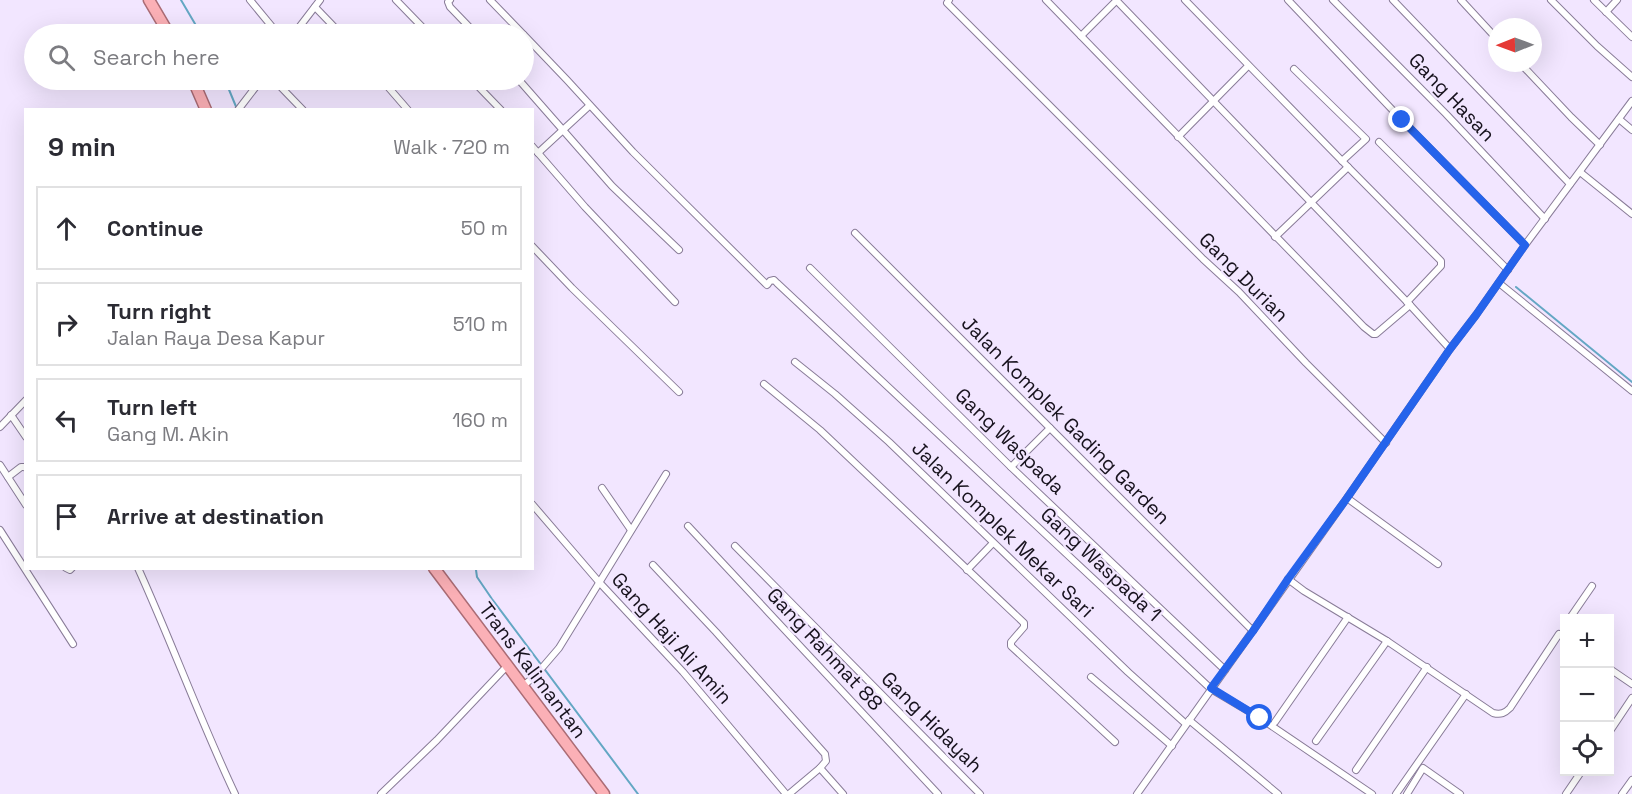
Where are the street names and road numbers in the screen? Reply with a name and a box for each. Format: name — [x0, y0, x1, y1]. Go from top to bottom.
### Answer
street label: Gang Hasan — [1403, 47, 1501, 147]
street label: Gang Durian — [1194, 227, 1294, 327]
street label: Jalan Komplek Gading Garden — [956, 310, 1176, 530]
street label: Gang Waspada — [950, 382, 1070, 500]
street label: Jalan Komplek Mekar Sari — [906, 435, 1100, 623]
street label: Gang Waspada 1 — [1035, 501, 1167, 627]
street label: Gang Haji Ali Amin — [606, 567, 738, 709]
street label: Gang Rahmat 88 — [761, 582, 889, 716]
street label: Trans Kalimantan — [473, 597, 593, 743]
street label: Gang Hidayah — [876, 666, 988, 778]

